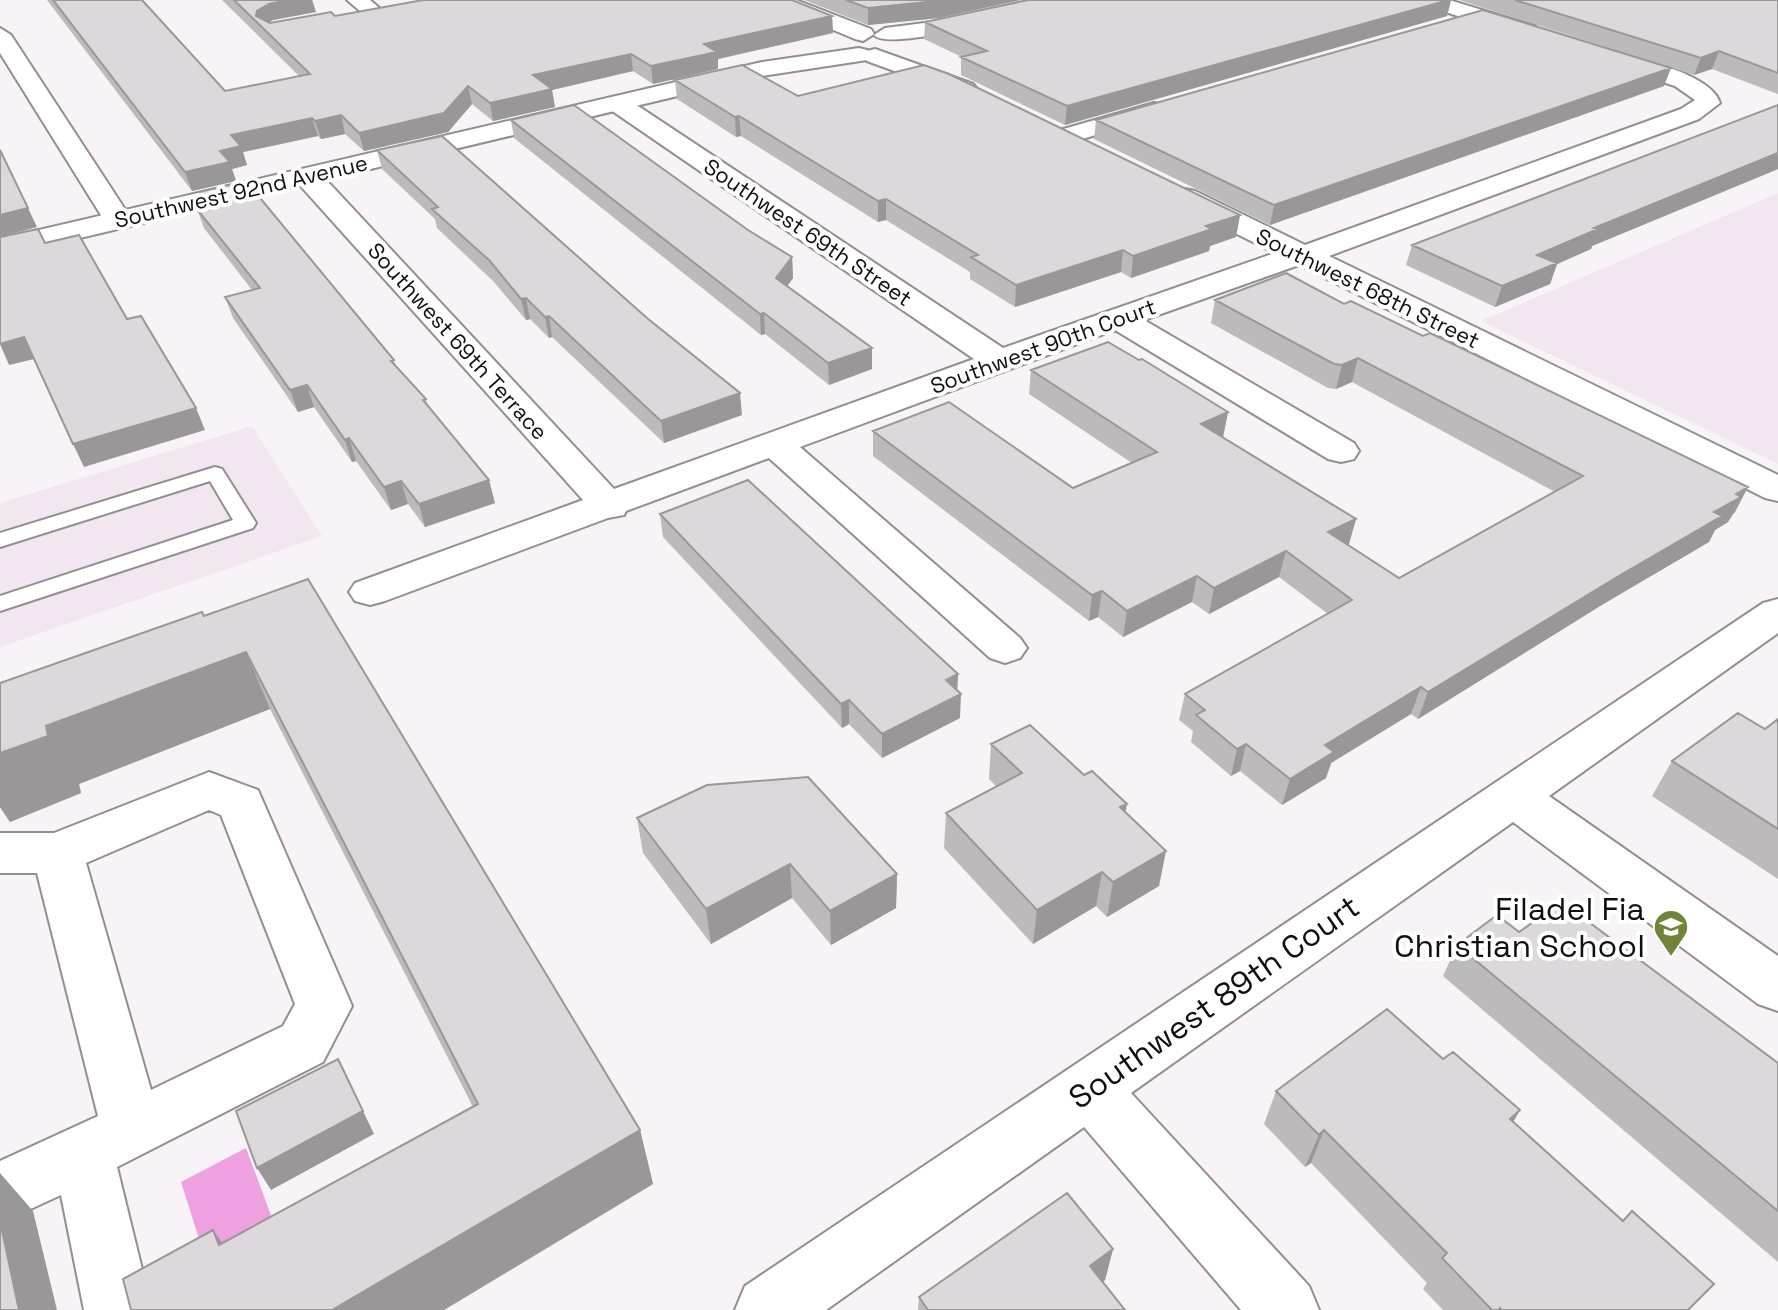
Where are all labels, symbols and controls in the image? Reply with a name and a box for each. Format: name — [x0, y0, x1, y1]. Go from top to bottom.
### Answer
street label: Southwest 92nd Avenue — [112, 148, 370, 234]
street label: Southwest 69th Street — [699, 152, 917, 312]
street label: Southwest 68th Street — [1252, 222, 1484, 354]
street label: Southwest 69th Terrace — [362, 237, 554, 445]
street label: Southwest 90th Court — [926, 292, 1160, 400]
street label: Southwest 89th Court — [1061, 886, 1367, 1118]
place label: Filadel Fia Christian School — [1394, 889, 1645, 966]
school or university icon: Filadel Fia Christian School — [1652, 908, 1690, 958]

